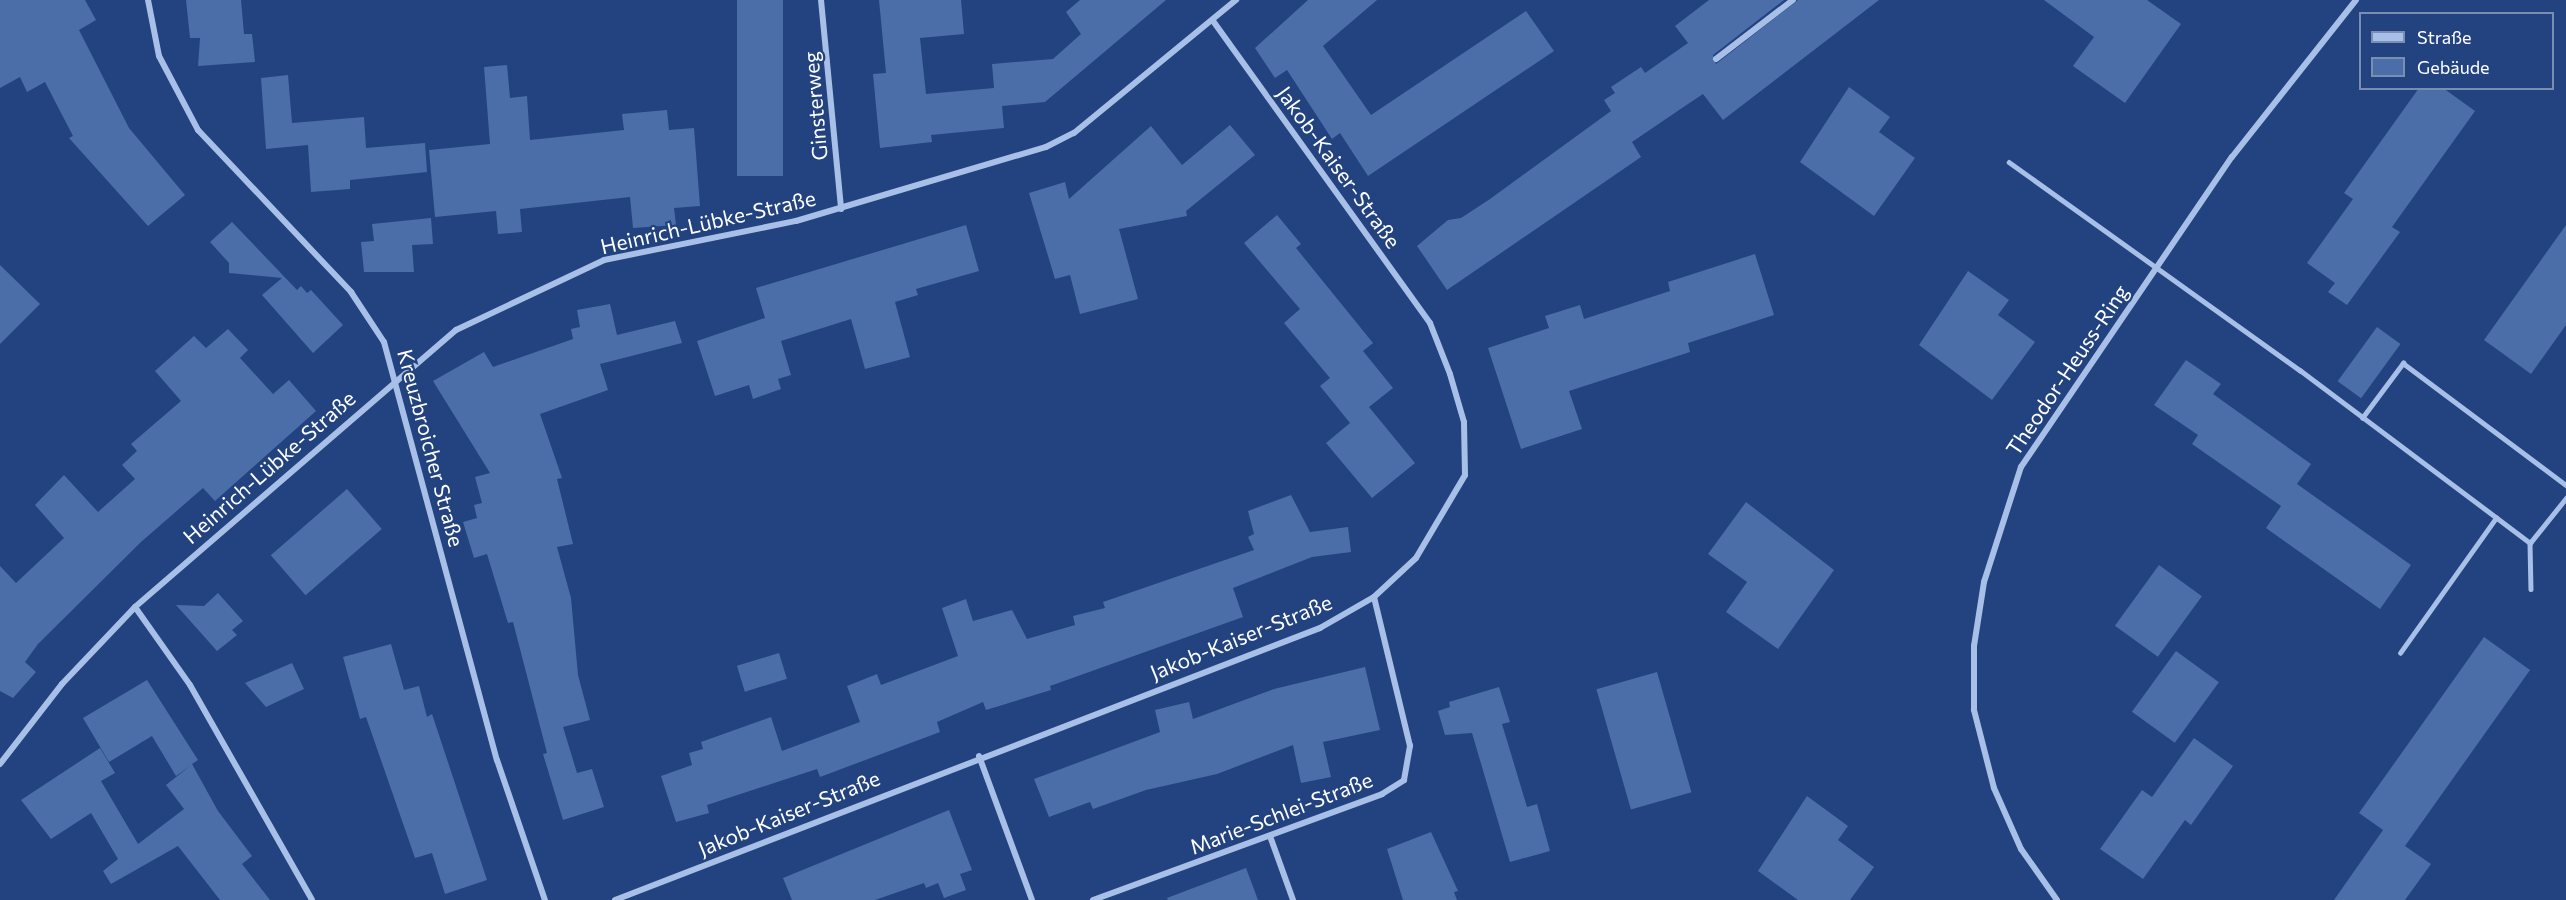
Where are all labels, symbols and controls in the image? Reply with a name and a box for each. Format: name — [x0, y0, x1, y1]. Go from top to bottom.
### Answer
legend — [2359, 12, 2554, 90]
text: Straße — [2417, 26, 2472, 48]
street label: Ginsterweg — [798, 51, 832, 161]
text: Gebäude — [2417, 56, 2490, 78]
street label: Jakob-Kaiser-Straße — [1272, 81, 1406, 253]
street label: Heinrich-Lübke-Straße — [598, 185, 818, 259]
street label: Theodor-Heuss-Ring — [2001, 280, 2133, 460]
street label: Kreuzbroicher Straße — [393, 347, 469, 549]
street label: Heinrich-Lübke-Straße — [178, 385, 360, 549]
street label: Jakob-Kaiser-Straße — [1146, 589, 1336, 685]
street label: Jakob-Kaiser-Straße — [694, 765, 884, 861]
street label: Marie-Schlei-Straße — [1186, 767, 1376, 859]

